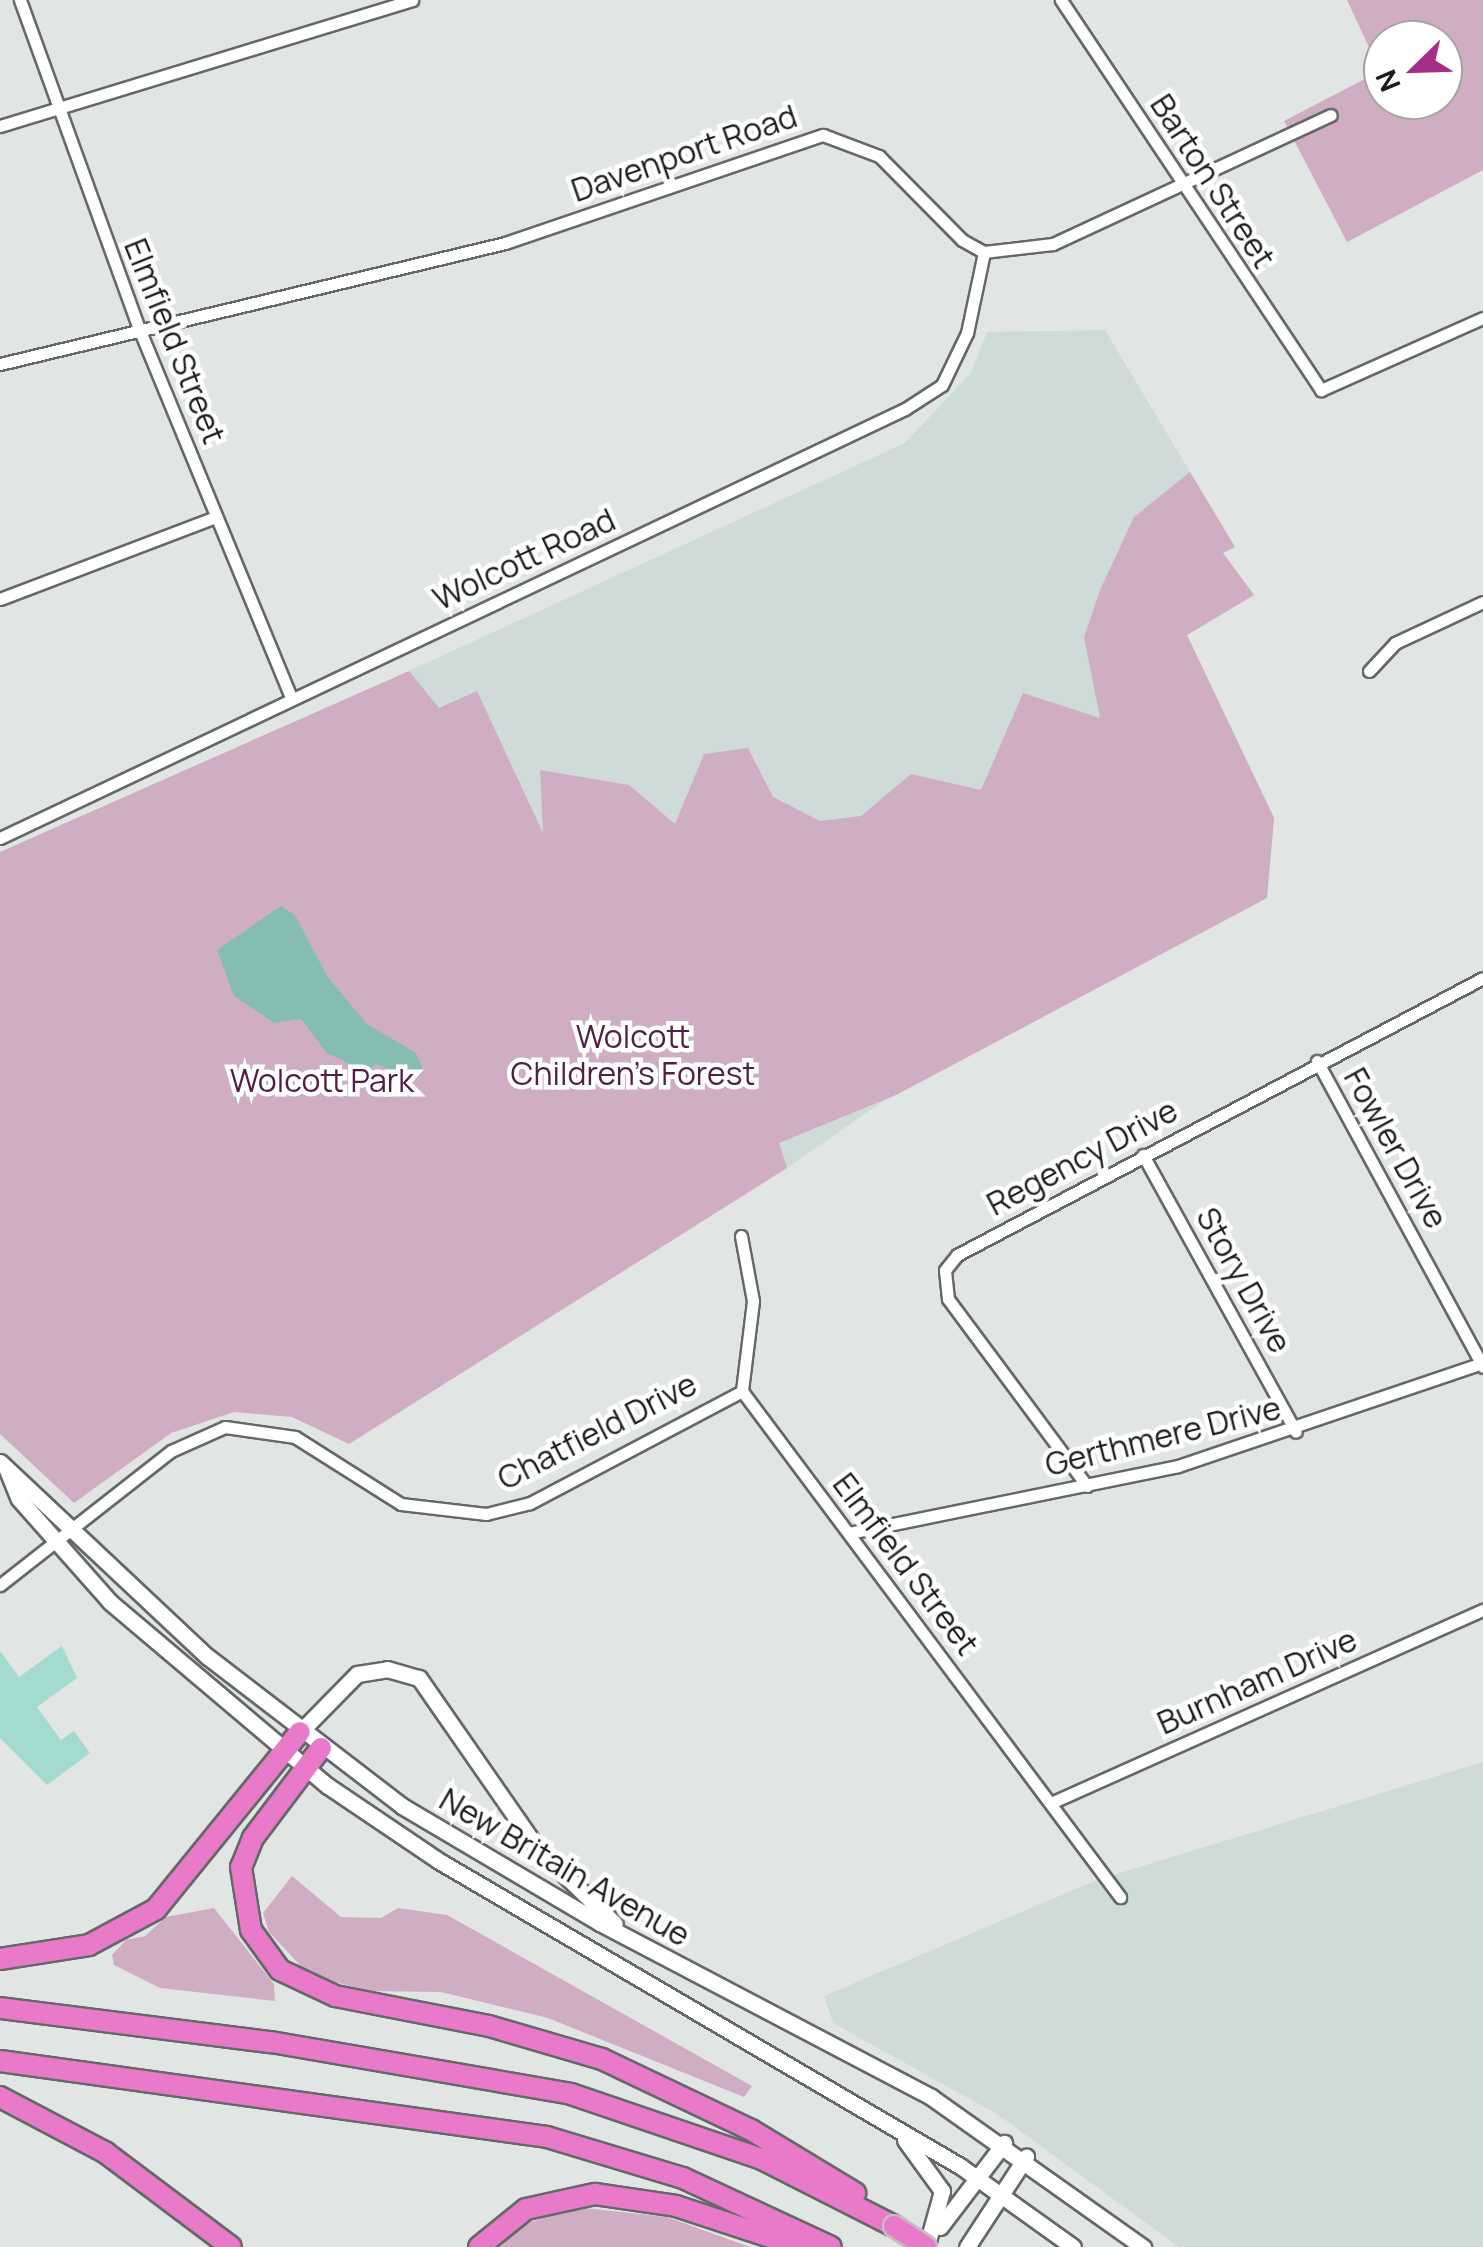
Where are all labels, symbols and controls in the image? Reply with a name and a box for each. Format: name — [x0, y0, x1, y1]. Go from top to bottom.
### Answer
north arrow — [1363, 20, 1463, 120]
text: N — [1366, 64, 1409, 98]
street label: Barton Street — [1143, 87, 1283, 275]
street label: Davenport Road — [566, 96, 802, 210]
street label: Elmfield Street — [116, 233, 234, 449]
street label: Wolcott Road — [427, 500, 621, 618]
park label: Wolcott Children's Forest — [511, 1018, 755, 1093]
park label: Wolcott Park — [230, 1061, 414, 1099]
street label: Fowler Drive — [1336, 1061, 1456, 1235]
street label: Regency Drive — [980, 1091, 1184, 1223]
street label: Story Drive — [1188, 1201, 1300, 1359]
street label: Chatfield Drive — [491, 1364, 703, 1498]
street label: Gerthmere Drive — [1041, 1388, 1285, 1484]
street label: Elmfield Street — [825, 1466, 987, 1662]
street label: Burnham Drive — [1151, 1620, 1363, 1742]
street label: New Britain Avenue — [433, 1780, 697, 1954]

